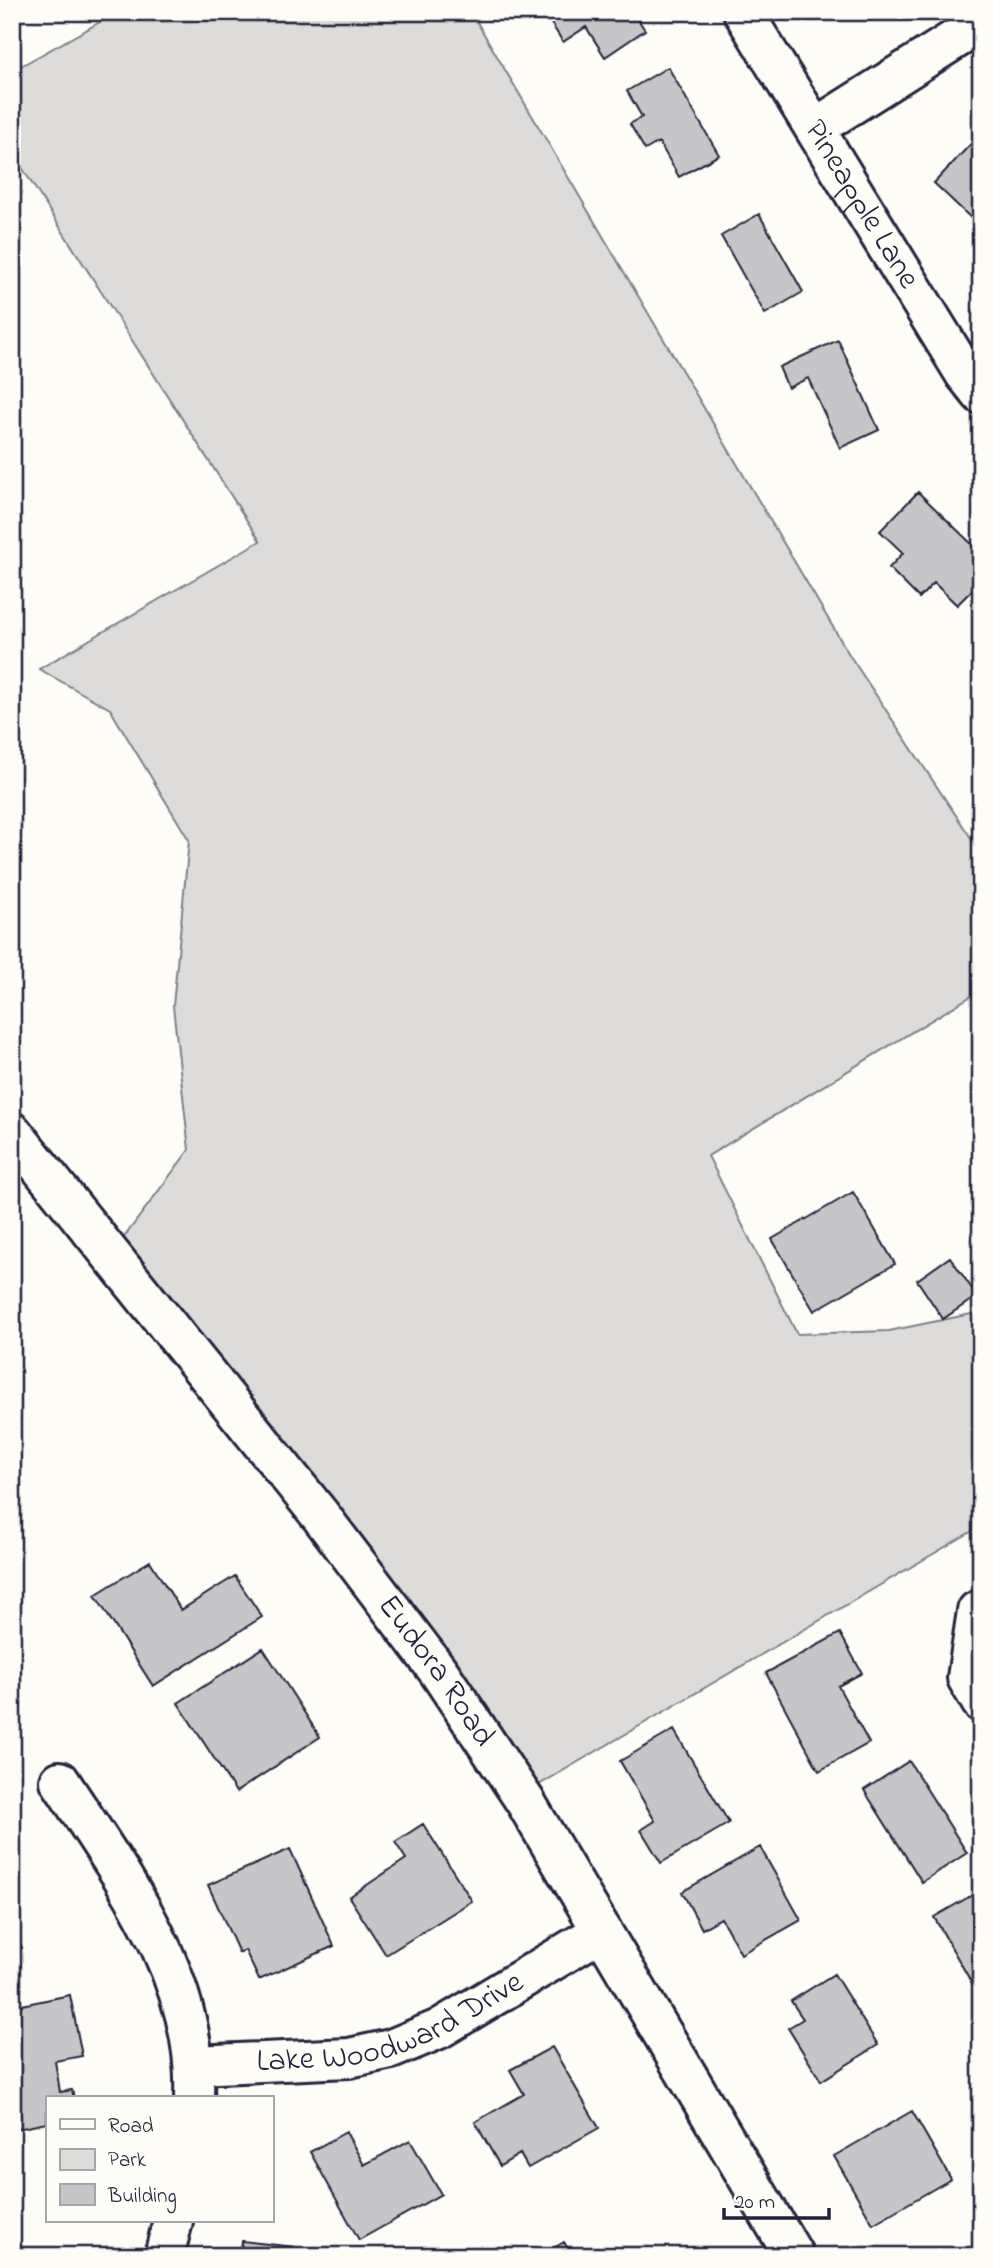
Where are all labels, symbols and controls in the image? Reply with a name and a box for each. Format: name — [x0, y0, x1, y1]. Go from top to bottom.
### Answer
street label: Pineapple Lane — [791, 111, 931, 299]
street label: Eudora Road — [365, 1585, 506, 1757]
street label: Lake Woodward Drive — [256, 1959, 533, 2086]
legend — [46, 2096, 273, 2222]
text: Road — [108, 2112, 154, 2142]
text: Park — [108, 2146, 147, 2176]
scale bar — [724, 2177, 828, 2221]
text: Building — [107, 2182, 177, 2214]
text: 20 m — [734, 2188, 775, 2218]

